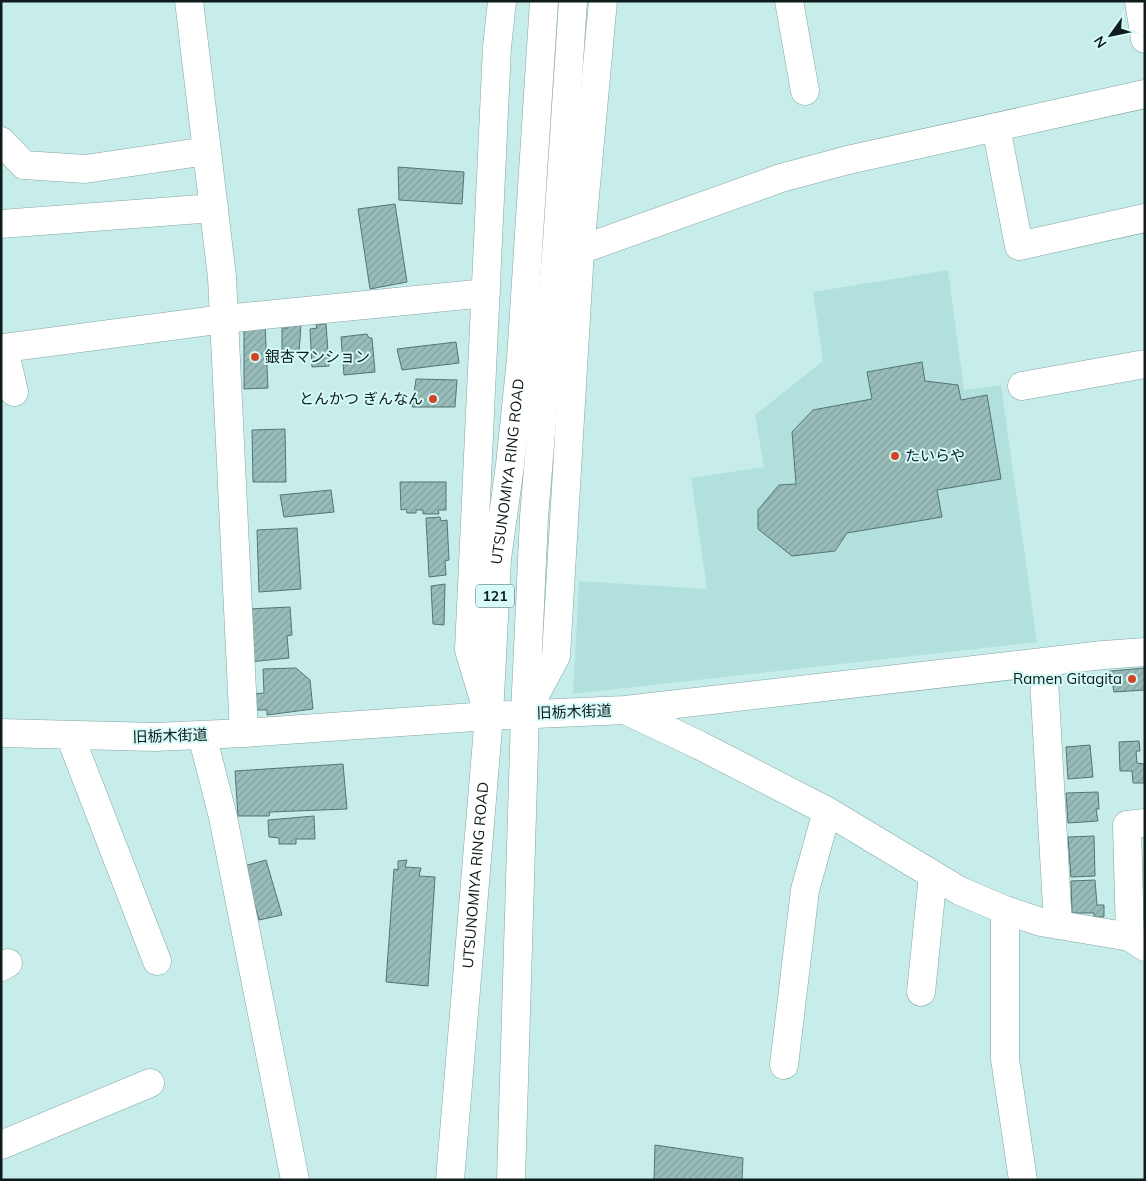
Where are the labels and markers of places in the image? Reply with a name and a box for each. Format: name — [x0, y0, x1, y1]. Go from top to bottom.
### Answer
place label: 銀杏マンション — [265, 347, 370, 366]
marker: 銀杏マンション — [249, 351, 261, 363]
place label: とんかつ ぎんなん — [299, 389, 423, 408]
marker: とんかつ ぎんなん — [427, 393, 439, 405]
place label: たいらや — [905, 446, 965, 465]
marker: たいらや — [889, 450, 901, 462]
place label: Ramen Gitagita — [1013, 669, 1122, 688]
marker: Ramen Gitagita — [1126, 673, 1138, 685]

